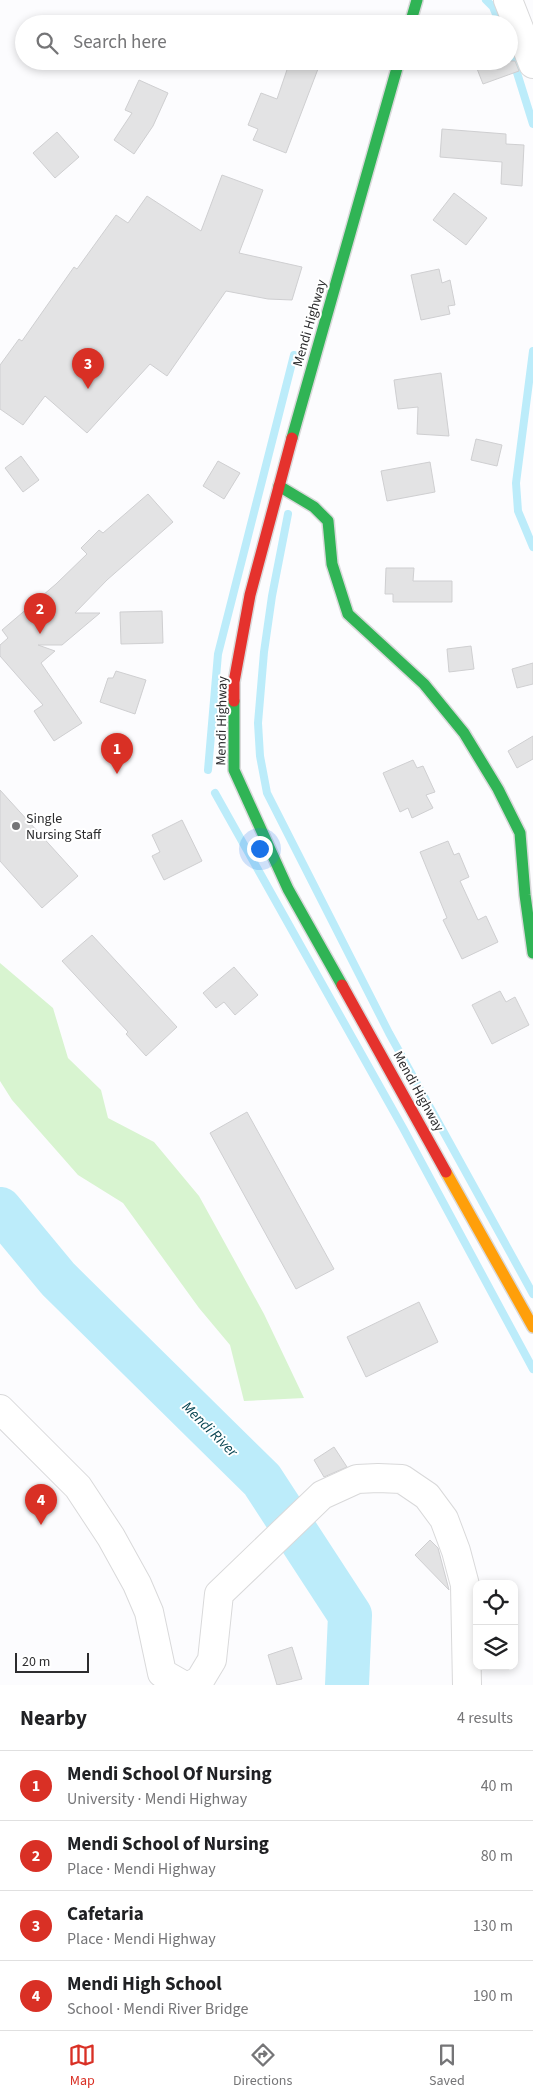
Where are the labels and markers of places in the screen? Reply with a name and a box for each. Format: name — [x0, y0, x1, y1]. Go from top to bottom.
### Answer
pin: 3 — [72, 348, 104, 389]
pin: 2 — [24, 593, 56, 634]
pin: 1 — [101, 733, 133, 774]
place label: Single Nursing Staff — [26, 809, 102, 845]
marker: Single Nursing Staff — [10, 820, 22, 832]
pin: 4 — [25, 1484, 57, 1525]

